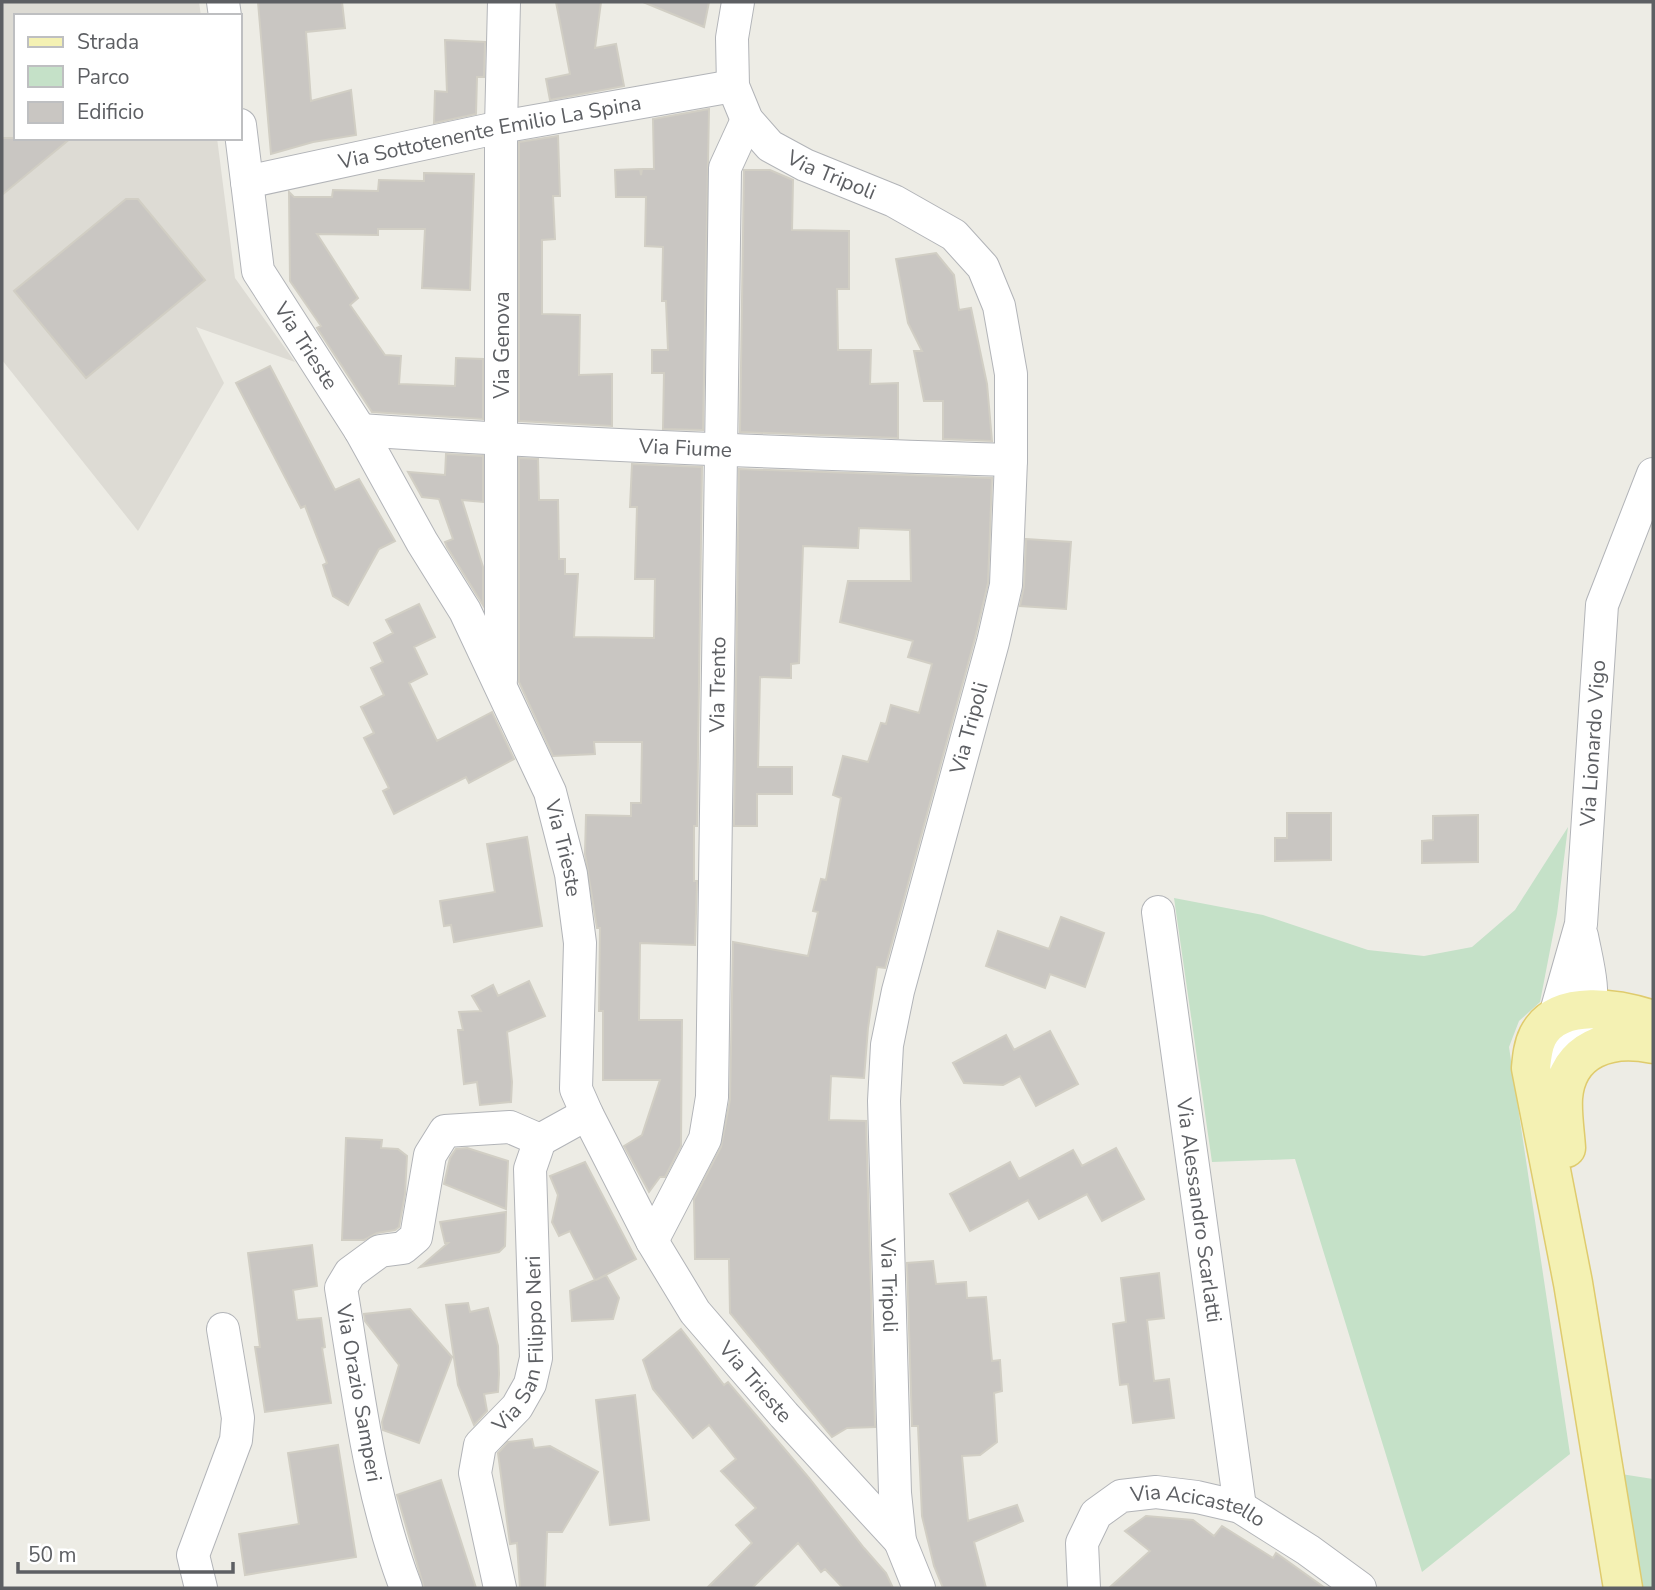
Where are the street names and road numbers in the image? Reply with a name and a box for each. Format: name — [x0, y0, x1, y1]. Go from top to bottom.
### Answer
street label: Via Sottotenente Emilio La Spina — [335, 88, 643, 176]
street label: Via Tripoli — [781, 143, 880, 206]
street label: Via Genova — [488, 291, 516, 400]
street label: Via Trieste — [267, 296, 345, 395]
street label: Via Fiume — [637, 432, 733, 464]
street label: Via Trento — [703, 636, 732, 734]
street label: Via Lionardo Vigo — [1573, 659, 1612, 828]
street label: Via Tripoli — [943, 679, 995, 778]
street label: Via Trieste — [538, 796, 588, 898]
street label: Via Alessandro Scarlatti — [1170, 1095, 1228, 1324]
street label: Via Tripoli — [874, 1237, 904, 1333]
street label: Via San Filippo Neri — [485, 1255, 550, 1439]
street label: Via Orazio Samperi — [329, 1301, 388, 1484]
street label: Via Trieste — [712, 1335, 798, 1429]
street label: Via Acicastello — [1128, 1478, 1271, 1534]

